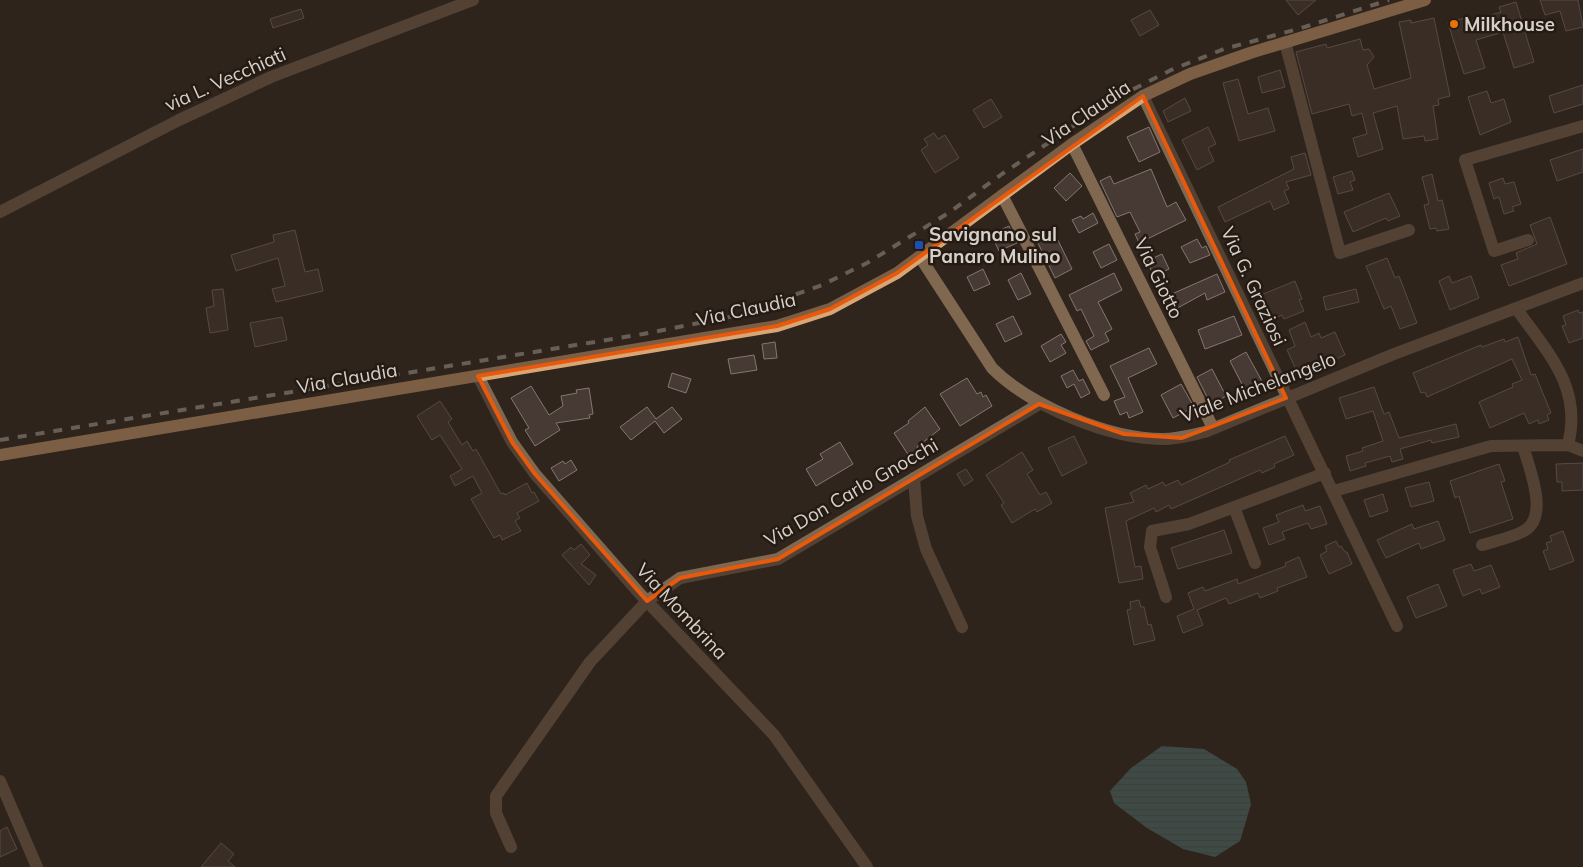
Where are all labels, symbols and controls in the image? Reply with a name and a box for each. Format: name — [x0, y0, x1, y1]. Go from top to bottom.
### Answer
place label: Milkhouse — [1464, 12, 1555, 36]
marker: Milkhouse — [1448, 18, 1460, 30]
street label: via L. Vecchiati — [161, 42, 289, 116]
street label: Via Claudia — [1037, 75, 1135, 151]
place label: Savignano sul Panaro Mulino — [929, 222, 1060, 268]
street label: Via G. Graziosi — [1216, 223, 1292, 349]
street label: Via Giotto — [1129, 234, 1189, 322]
marker: Savignano sul Panaro Mulino — [913, 239, 925, 251]
street label: Via Claudia — [694, 287, 798, 331]
street label: Viale Michelangelo — [1177, 346, 1339, 428]
street label: Via Claudia — [295, 357, 399, 399]
street label: Via Don Carlo Gnocchi — [760, 432, 942, 552]
street label: Via Mombrina — [631, 558, 733, 664]

